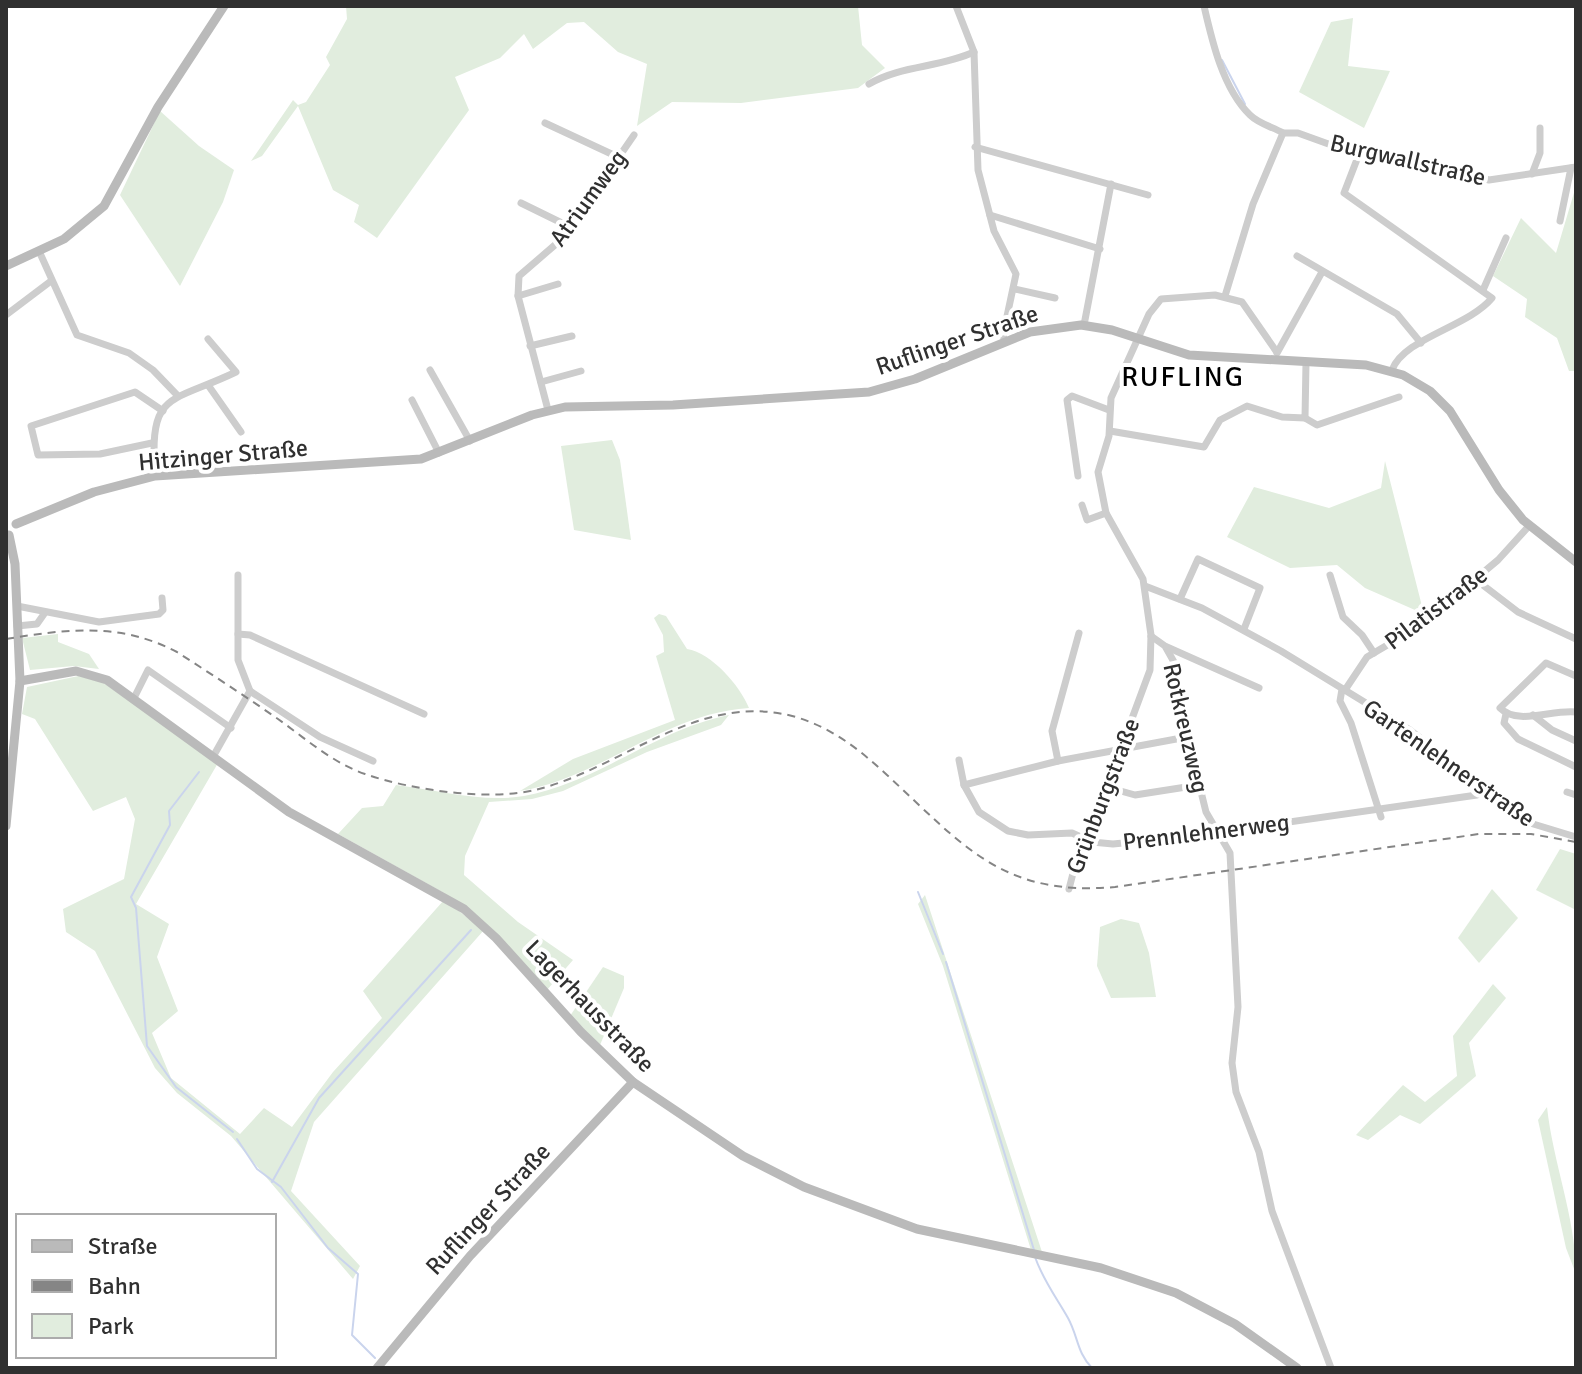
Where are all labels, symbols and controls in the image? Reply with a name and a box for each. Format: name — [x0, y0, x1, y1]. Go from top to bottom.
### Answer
street label: Burgwallstraße — [1327, 128, 1489, 192]
street label: Atriumweg — [543, 144, 633, 252]
street label: Ruflinger Straße — [872, 298, 1042, 382]
district label: RUFLING — [1121, 360, 1245, 394]
street label: Hitzinger Straße — [137, 433, 309, 477]
street label: Pilatistraße — [1379, 560, 1493, 656]
street label: Rotkreuzweg — [1156, 660, 1216, 796]
street label: Gartenlehnerstraße — [1357, 693, 1541, 833]
street label: Grünburgstraße — [1060, 714, 1146, 878]
street label: Prennlehnerweg — [1121, 807, 1291, 857]
street label: Lagerhausstraße — [519, 933, 661, 1079]
street label: Ruflinger Straße — [419, 1137, 557, 1281]
legend — [16, 1214, 276, 1358]
text: Straße — [88, 1231, 158, 1261]
text: Bahn — [88, 1271, 141, 1301]
text: Park — [88, 1311, 134, 1341]

